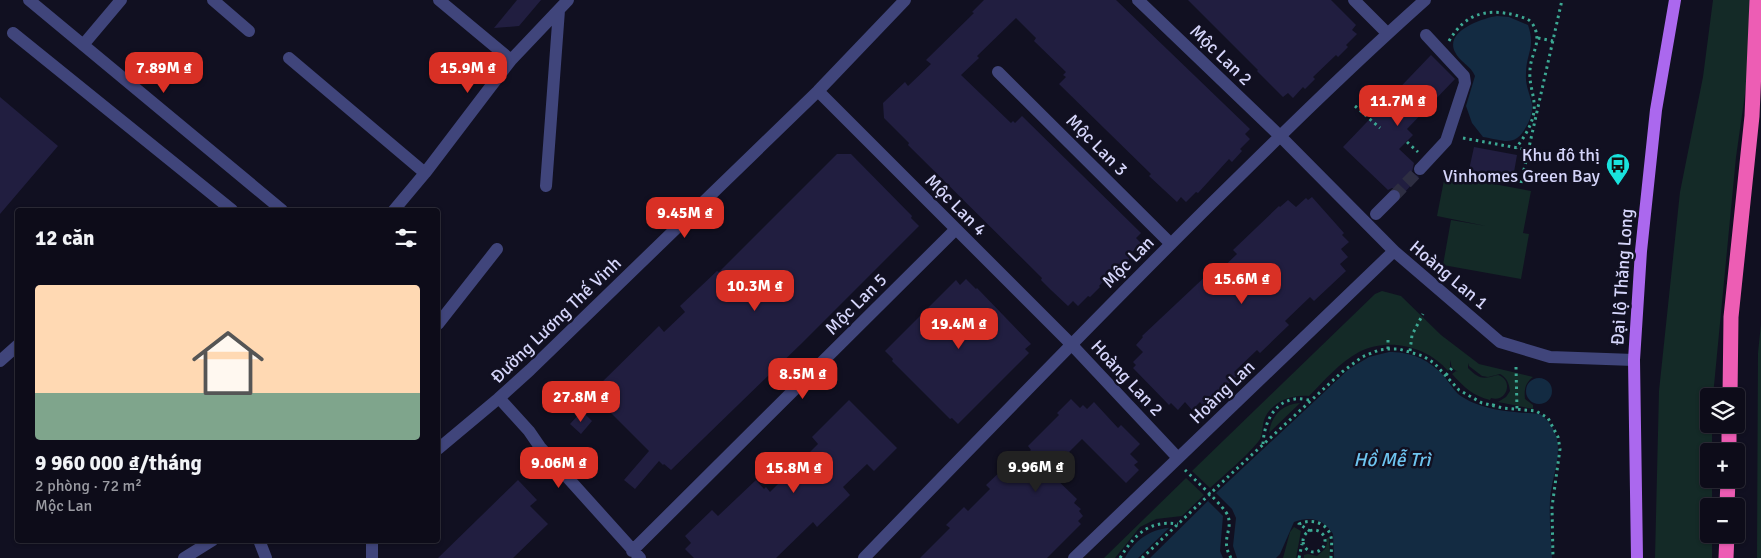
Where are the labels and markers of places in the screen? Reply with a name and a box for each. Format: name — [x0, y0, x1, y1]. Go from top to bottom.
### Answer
pin: 7.89M ₫ — [118, 52, 210, 94]
pin: 15.9M ₫ — [422, 52, 514, 94]
pin: 11.7M ₫ — [1352, 84, 1444, 127]
place label: Khu đô thị Vinhomes Green Bay — [1443, 144, 1601, 187]
bus stop icon: Khu đô thị Vinhomes Green Bay — [1605, 152, 1631, 186]
pin: 9.45M ₫ — [639, 196, 731, 239]
pin: 15.6M ₫ — [1196, 262, 1288, 305]
pin: 10.3M ₫ — [709, 270, 801, 312]
pin: 19.4M ₫ — [913, 308, 1005, 350]
pin: 8.5M ₫ — [762, 358, 844, 400]
pin: 27.8M ₫ — [535, 380, 627, 423]
pin: 9.06M ₫ — [513, 446, 605, 489]
pin: 9.96M ₫ — [990, 450, 1082, 493]
pin: 15.8M ₫ — [748, 452, 840, 494]

